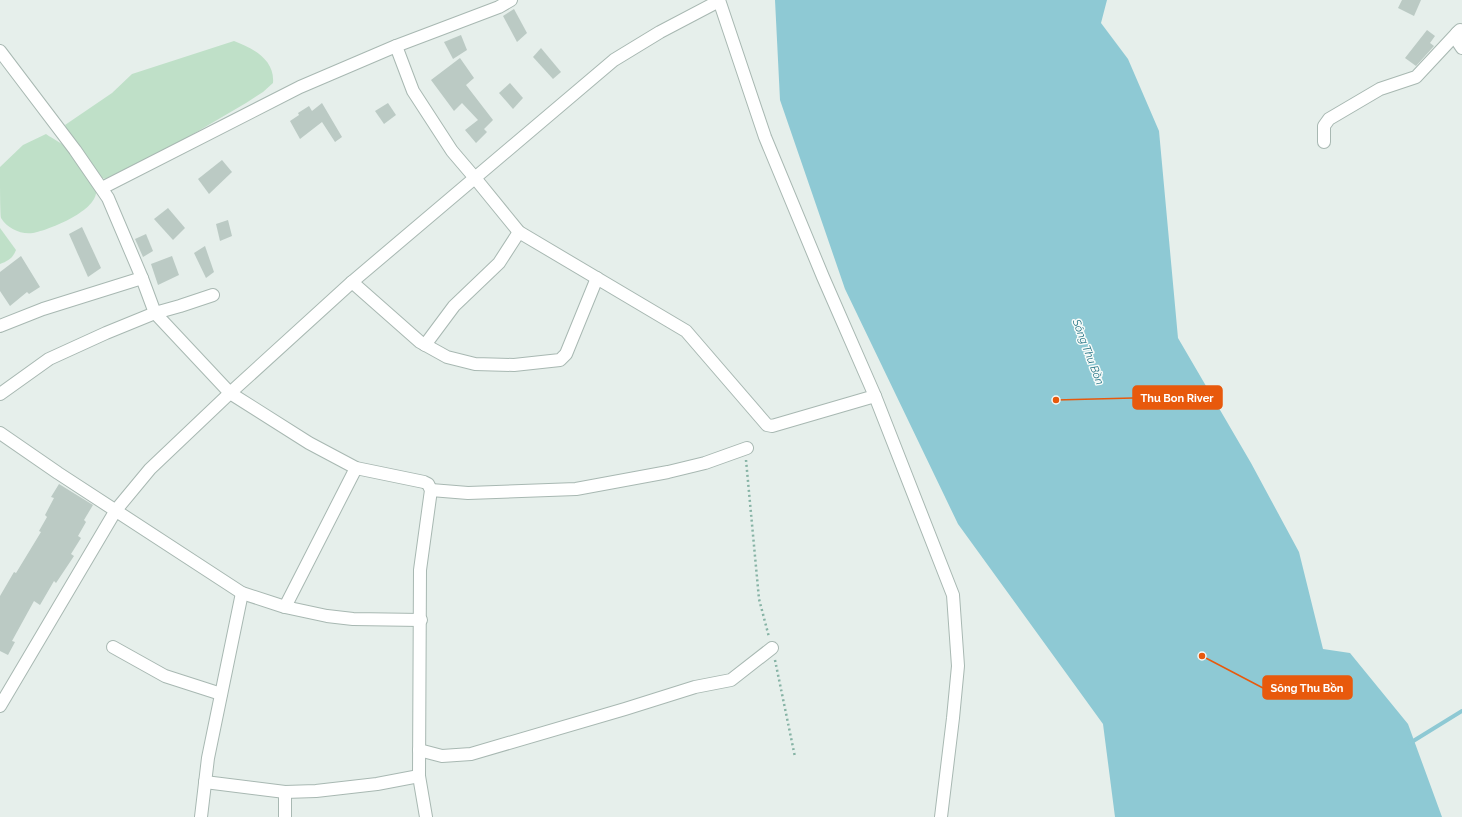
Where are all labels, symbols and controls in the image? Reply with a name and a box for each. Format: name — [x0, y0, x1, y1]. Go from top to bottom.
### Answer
water label: Sông Thu Bồn — [1069, 317, 1106, 386]
callout: Thu Bon River — [1133, 386, 1222, 409]
text: Thu Bon River — [1140, 392, 1214, 405]
callout: Sông Thu Bồn — [1263, 676, 1352, 699]
text: Sông Thu Bồn — [1270, 682, 1344, 695]

